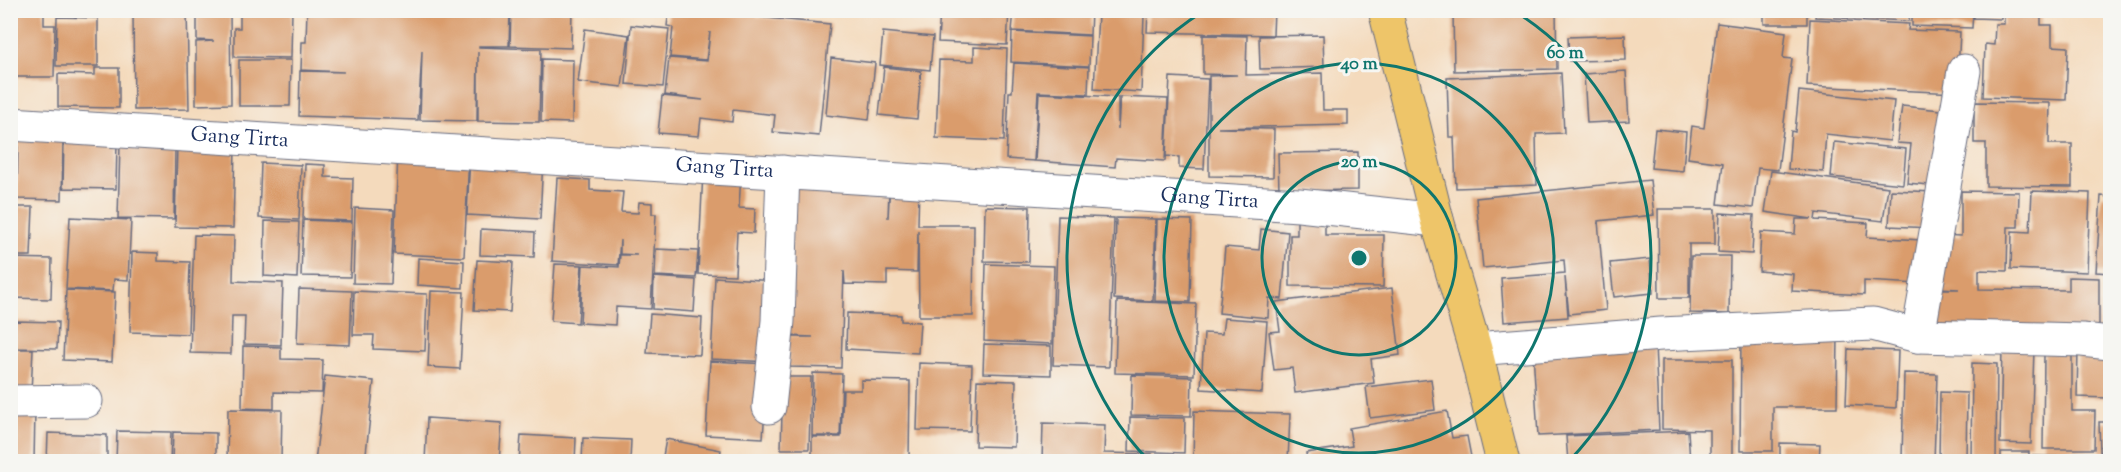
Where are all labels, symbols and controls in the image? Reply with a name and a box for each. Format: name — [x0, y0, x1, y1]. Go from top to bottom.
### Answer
text: 60 m — [1546, 41, 1584, 67]
text: 40 m — [1339, 52, 1378, 78]
street label: Gang Tirta — [190, 120, 290, 156]
text: 20 m — [1341, 150, 1377, 176]
street label: Gang Tirta — [675, 151, 775, 187]
street label: Gang Tirta — [1160, 181, 1260, 217]
centre of rings — [1349, 248, 1369, 268]

